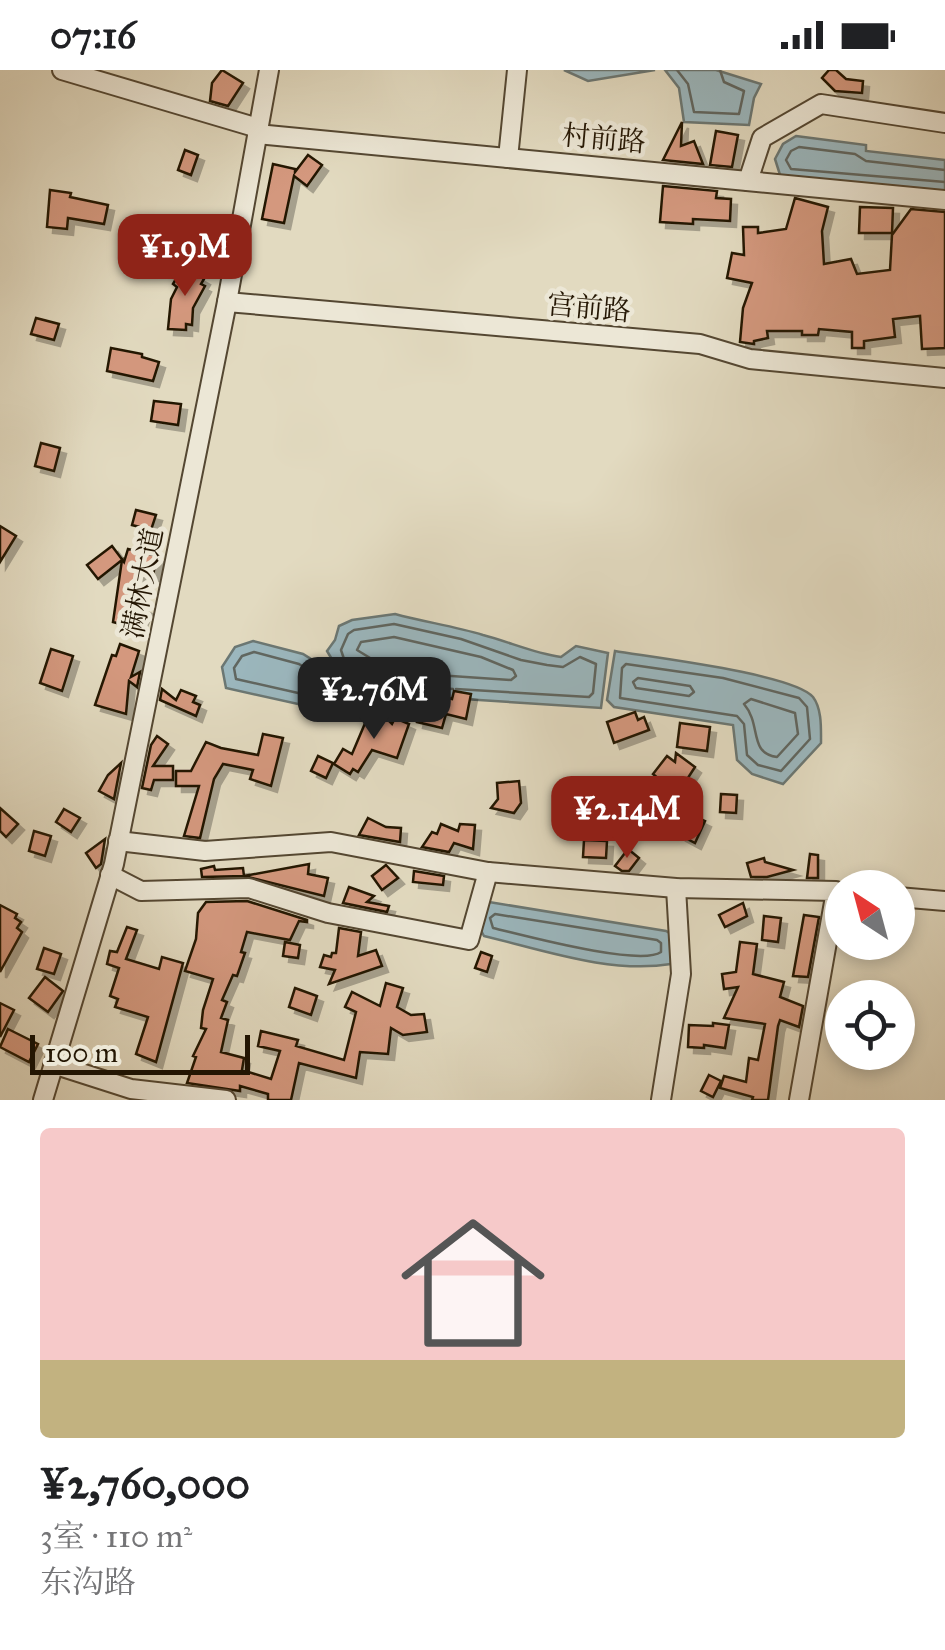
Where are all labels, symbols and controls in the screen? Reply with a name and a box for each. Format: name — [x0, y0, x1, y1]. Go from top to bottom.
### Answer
text: 07:16 — [50, 12, 136, 58]
street label: 村前路 — [561, 117, 647, 160]
pin: ¥1.9M — [115, 214, 255, 299]
text: ¥1.9M — [140, 227, 230, 266]
street label: 宫前路 — [546, 286, 632, 329]
street label: 满林大道 — [115, 525, 170, 641]
pin: ¥2.76M — [293, 657, 455, 742]
text: ¥2.76M — [320, 670, 428, 709]
pin: ¥2.14M — [546, 776, 708, 861]
text: ¥2.14M — [573, 789, 681, 828]
north arrow — [825, 870, 915, 960]
map controls — [825, 870, 915, 1070]
button: locate — [825, 980, 915, 1070]
scale bar — [30, 1030, 250, 1074]
text: 100 m — [45, 1035, 118, 1070]
icon: home — [383, 1193, 563, 1373]
text: ¥2,760,000 — [40, 1458, 250, 1510]
text: 3室 · 110 m² — [40, 1517, 192, 1556]
text: 东沟路 — [40, 1563, 136, 1602]

